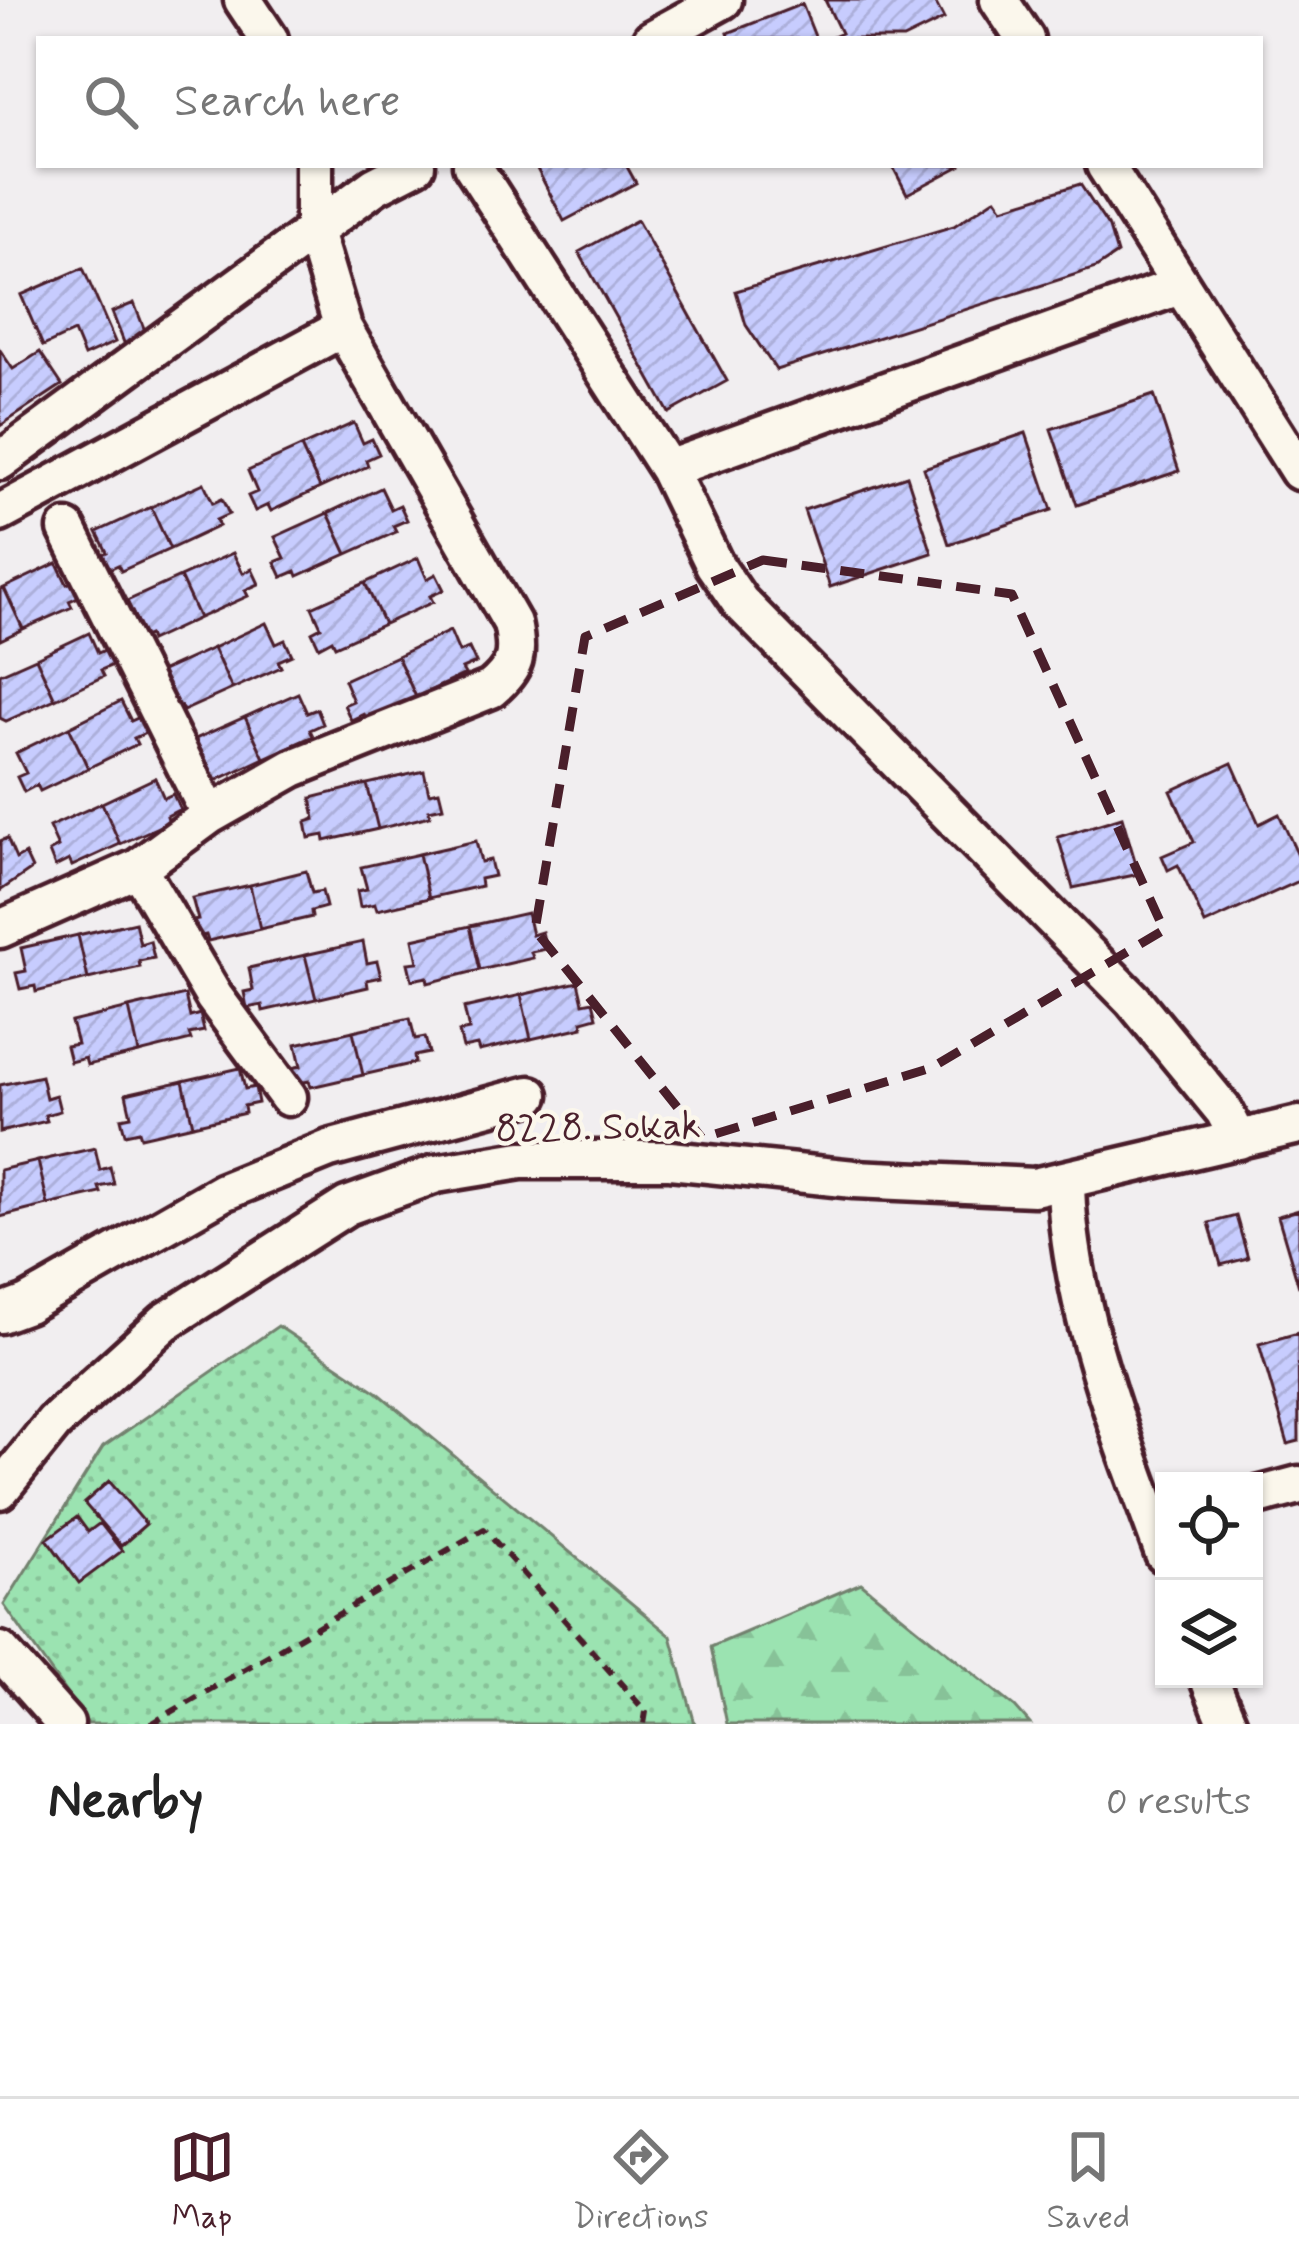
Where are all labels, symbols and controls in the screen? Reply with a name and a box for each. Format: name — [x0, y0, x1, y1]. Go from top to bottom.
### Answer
search box — [36, 36, 1263, 168]
icon: search — [78, 69, 144, 135]
text: Search here — [174, 73, 401, 132]
street label: 8228. Sokak — [495, 1101, 701, 1156]
map controls — [1155, 1472, 1263, 1688]
button: locate — [1155, 1472, 1263, 1580]
button: layers — [1155, 1580, 1263, 1688]
text: Nearby — [48, 1769, 203, 1835]
text: 0 results — [1106, 1777, 1251, 1828]
tab: Map — [169, 2124, 235, 2240]
tab: Directions — [573, 2124, 709, 2240]
tab: Saved — [1047, 2124, 1130, 2240]

